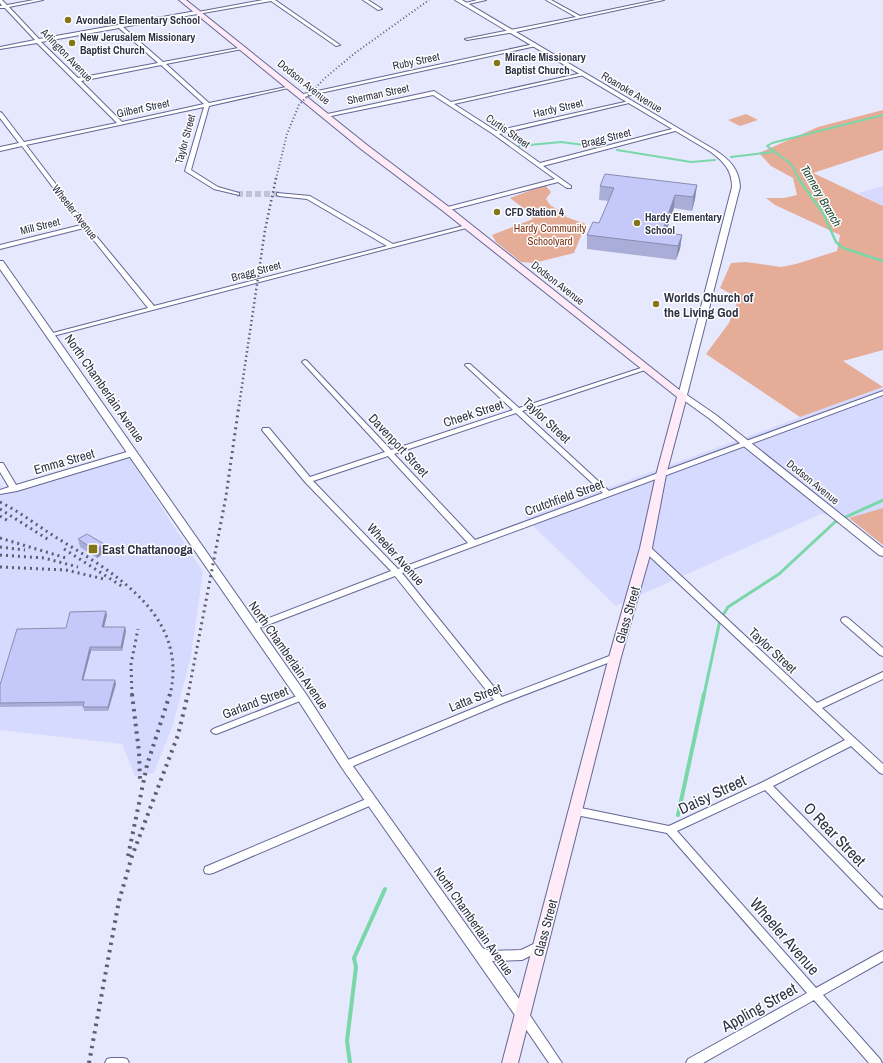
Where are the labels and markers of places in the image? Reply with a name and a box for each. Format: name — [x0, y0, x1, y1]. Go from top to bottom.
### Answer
place label: Avondale Elementary School — [76, 13, 200, 27]
marker: Avondale Elementary School — [63, 15, 73, 25]
place label: New Jerusalem Missionary Baptist Church — [80, 30, 195, 57]
marker: New Jerusalem Missionary Baptist Church — [67, 38, 77, 48]
place label: Miracle Missionary Baptist Church — [505, 50, 586, 77]
marker: Miracle Missionary Baptist Church — [492, 58, 502, 68]
place label: CFD Station 4 — [505, 205, 564, 219]
marker: CFD Station 4 — [492, 207, 502, 217]
place label: Hardy Elementary School — [645, 210, 722, 237]
marker: Hardy Elementary School — [632, 218, 642, 228]
place label: Worlds Church of the Living God — [664, 289, 754, 321]
marker: Worlds Church of the Living God — [651, 299, 661, 309]
place label: East Chattanooga — [102, 541, 193, 558]
marker: East Chattanooga — [87, 543, 99, 555]

